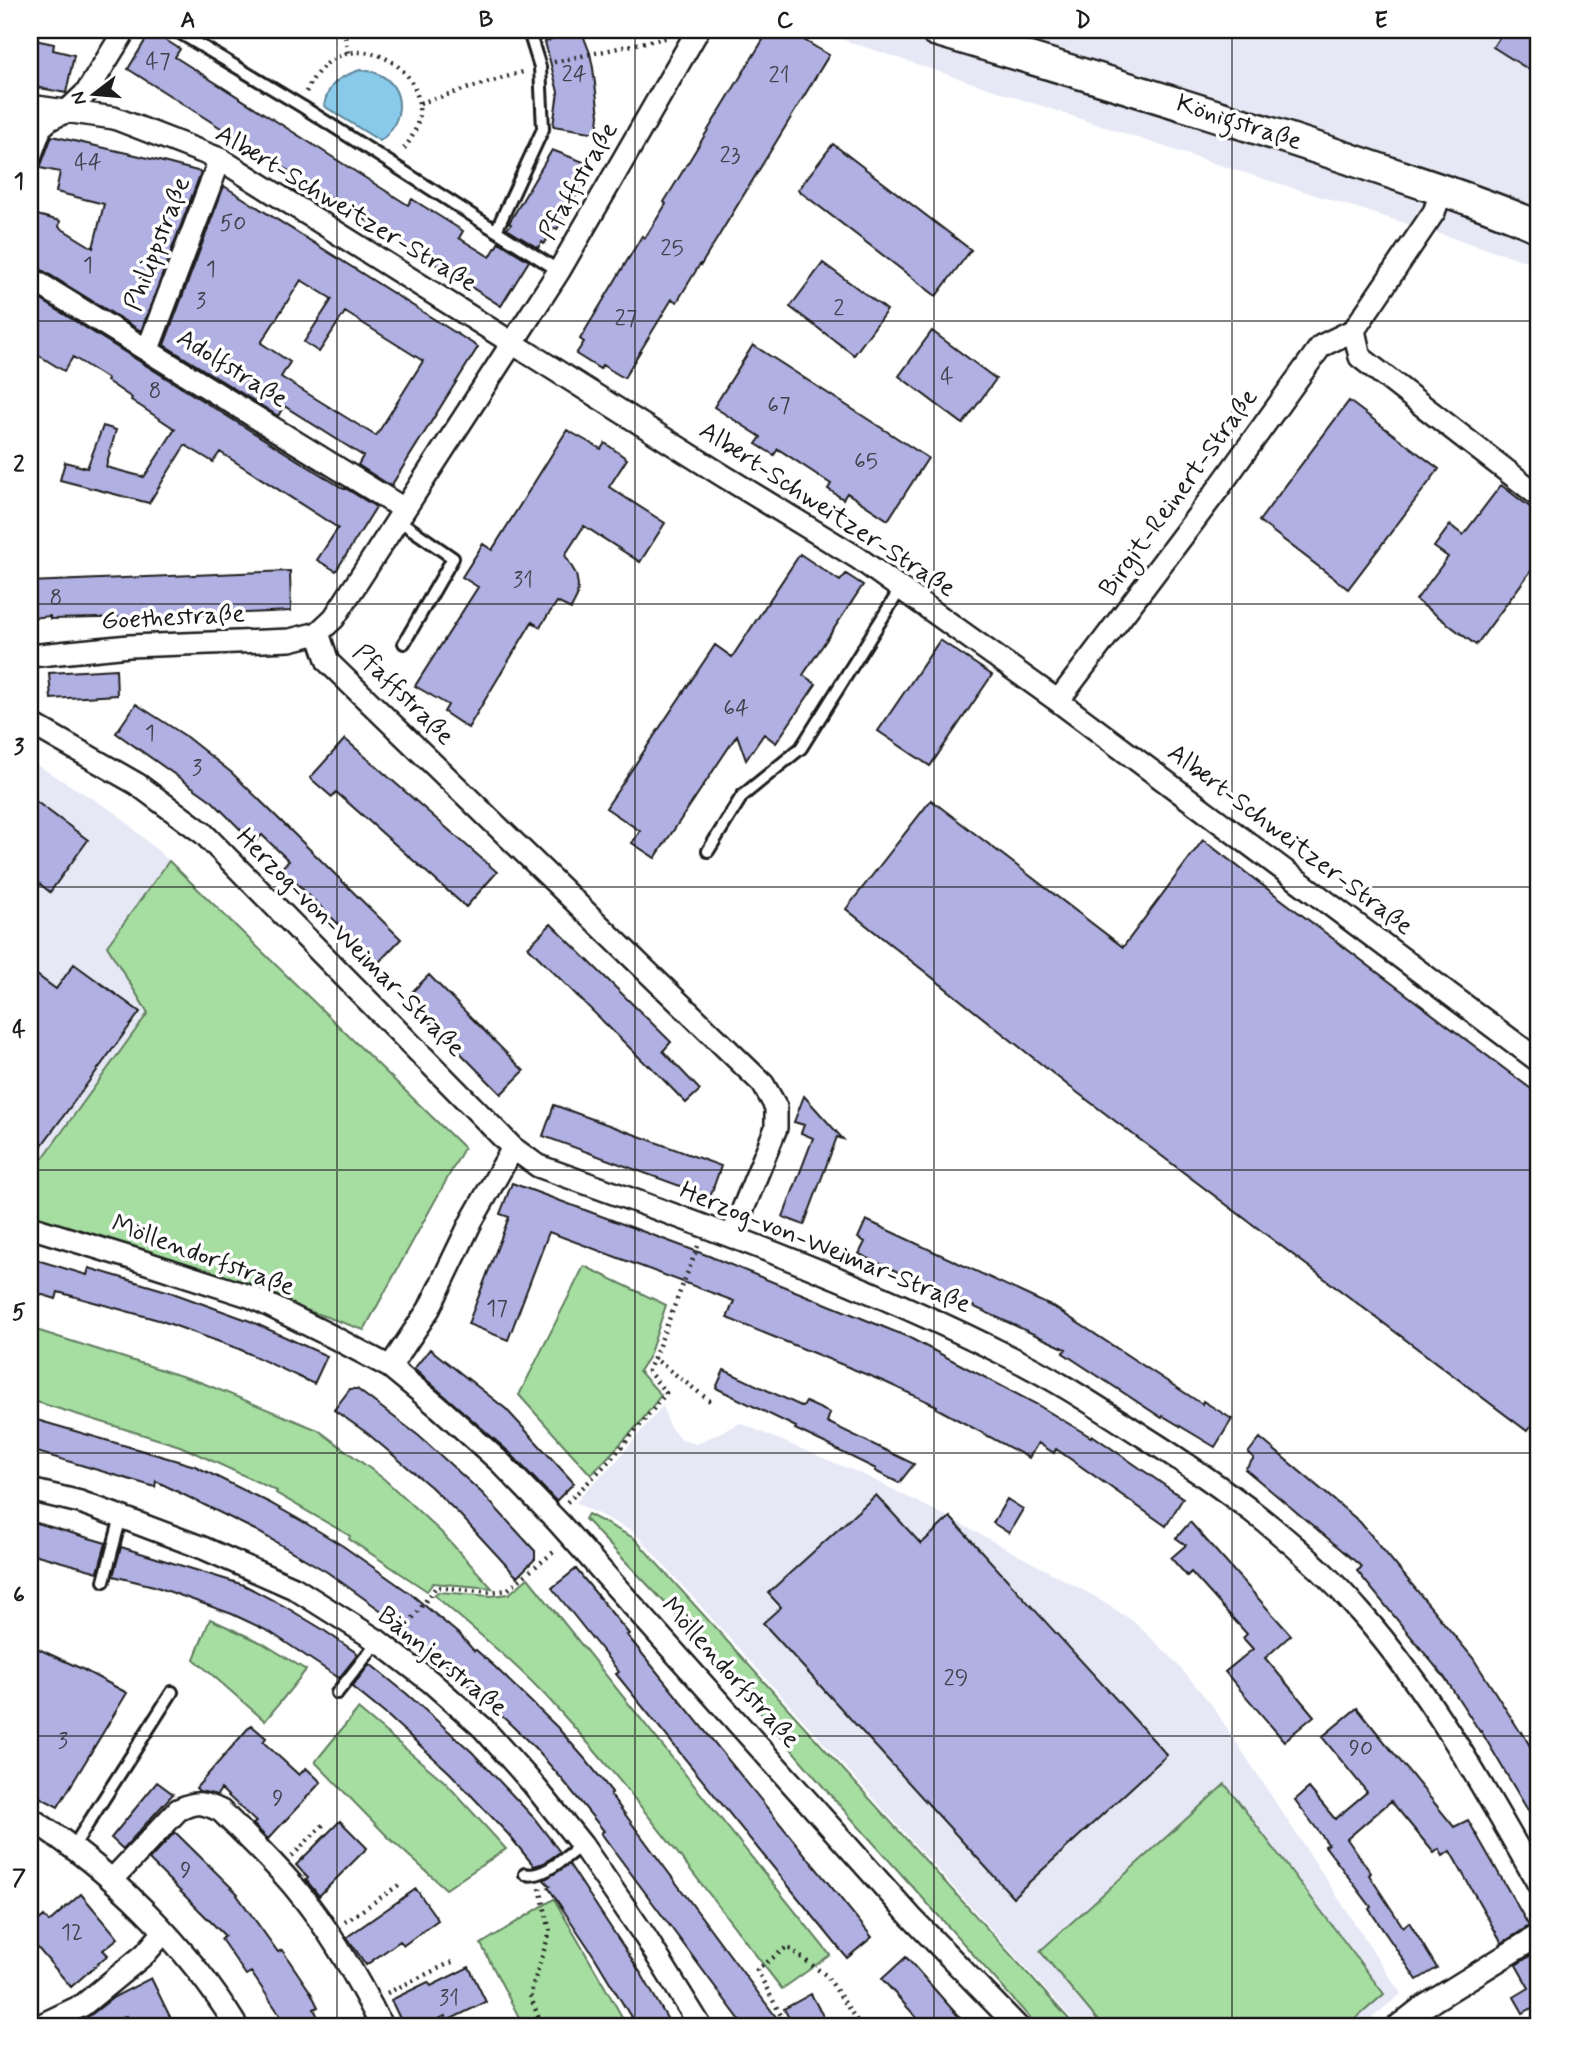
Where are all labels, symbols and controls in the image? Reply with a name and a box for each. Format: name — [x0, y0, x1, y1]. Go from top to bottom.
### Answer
text: A — [180, 6, 196, 36]
text: B — [479, 6, 494, 36]
text: C — [777, 6, 794, 36]
text: D — [1075, 6, 1091, 36]
text: E — [1374, 6, 1388, 36]
house number: 47 — [146, 47, 170, 77]
north arrow — [60, 60, 130, 130]
house number: 24 — [561, 60, 587, 90]
house number: 21 — [768, 61, 790, 91]
street label: Königstraße — [1171, 87, 1306, 162]
text: N — [65, 89, 93, 108]
street label: Pfaffstraße — [532, 116, 627, 246]
street label: Albert-Schweitzer-Straße — [209, 117, 483, 301]
house number: 23 — [720, 141, 741, 171]
house number: 44 — [74, 148, 102, 178]
text: 1 — [14, 167, 24, 197]
street label: Philippstraße — [117, 172, 199, 316]
house number: 50 — [220, 209, 246, 239]
house number: 25 — [660, 234, 684, 264]
house number: 1 — [83, 251, 93, 281]
house number: 1 — [206, 255, 216, 285]
house number: 3 — [196, 287, 206, 317]
house number: 2 — [833, 294, 845, 324]
house number: 27 — [615, 304, 637, 334]
street label: Adolfstraße — [170, 321, 294, 417]
house number: 4 — [940, 362, 954, 392]
house number: 8 — [149, 377, 161, 407]
street label: Birgit-Reinert-Straße — [1092, 382, 1268, 605]
house number: 67 — [767, 391, 791, 421]
street label: Albert-Schweitzer-Straße — [692, 414, 962, 606]
house number: 65 — [854, 447, 878, 477]
text: 2 — [13, 450, 25, 480]
house number: 31 — [513, 566, 533, 596]
house number: 8 — [50, 584, 62, 614]
street label: Goethestraße — [100, 597, 246, 639]
street label: Pfaffstraße — [345, 637, 461, 753]
house number: 64 — [723, 694, 749, 724]
house number: 1 — [145, 719, 155, 749]
text: 3 — [14, 733, 25, 763]
street label: Albert-Schweitzer-Straße — [1160, 736, 1420, 944]
house number: 3 — [192, 754, 202, 784]
street label: Herzog-von-Weimar-Straße — [228, 821, 472, 1065]
text: 4 — [12, 1015, 26, 1045]
street label: Herzog-von-Weimar-Straße — [675, 1174, 976, 1322]
street label: Möllendorfstraße — [107, 1207, 299, 1305]
house number: 17 — [486, 1294, 508, 1324]
text: 5 — [12, 1298, 26, 1328]
text: 6 — [13, 1581, 25, 1611]
street label: Möllendorfstraße — [653, 1590, 807, 1756]
street label: Bännjerstraße — [370, 1599, 514, 1725]
house number: 29 — [944, 1664, 968, 1694]
house number: 3 — [58, 1727, 68, 1757]
house number: 90 — [1349, 1734, 1373, 1764]
house number: 9 — [272, 1784, 284, 1814]
house number: 9 — [180, 1856, 192, 1886]
text: 7 — [12, 1864, 26, 1894]
house number: 12 — [61, 1918, 83, 1948]
house number: 31 — [439, 1984, 459, 2014]

